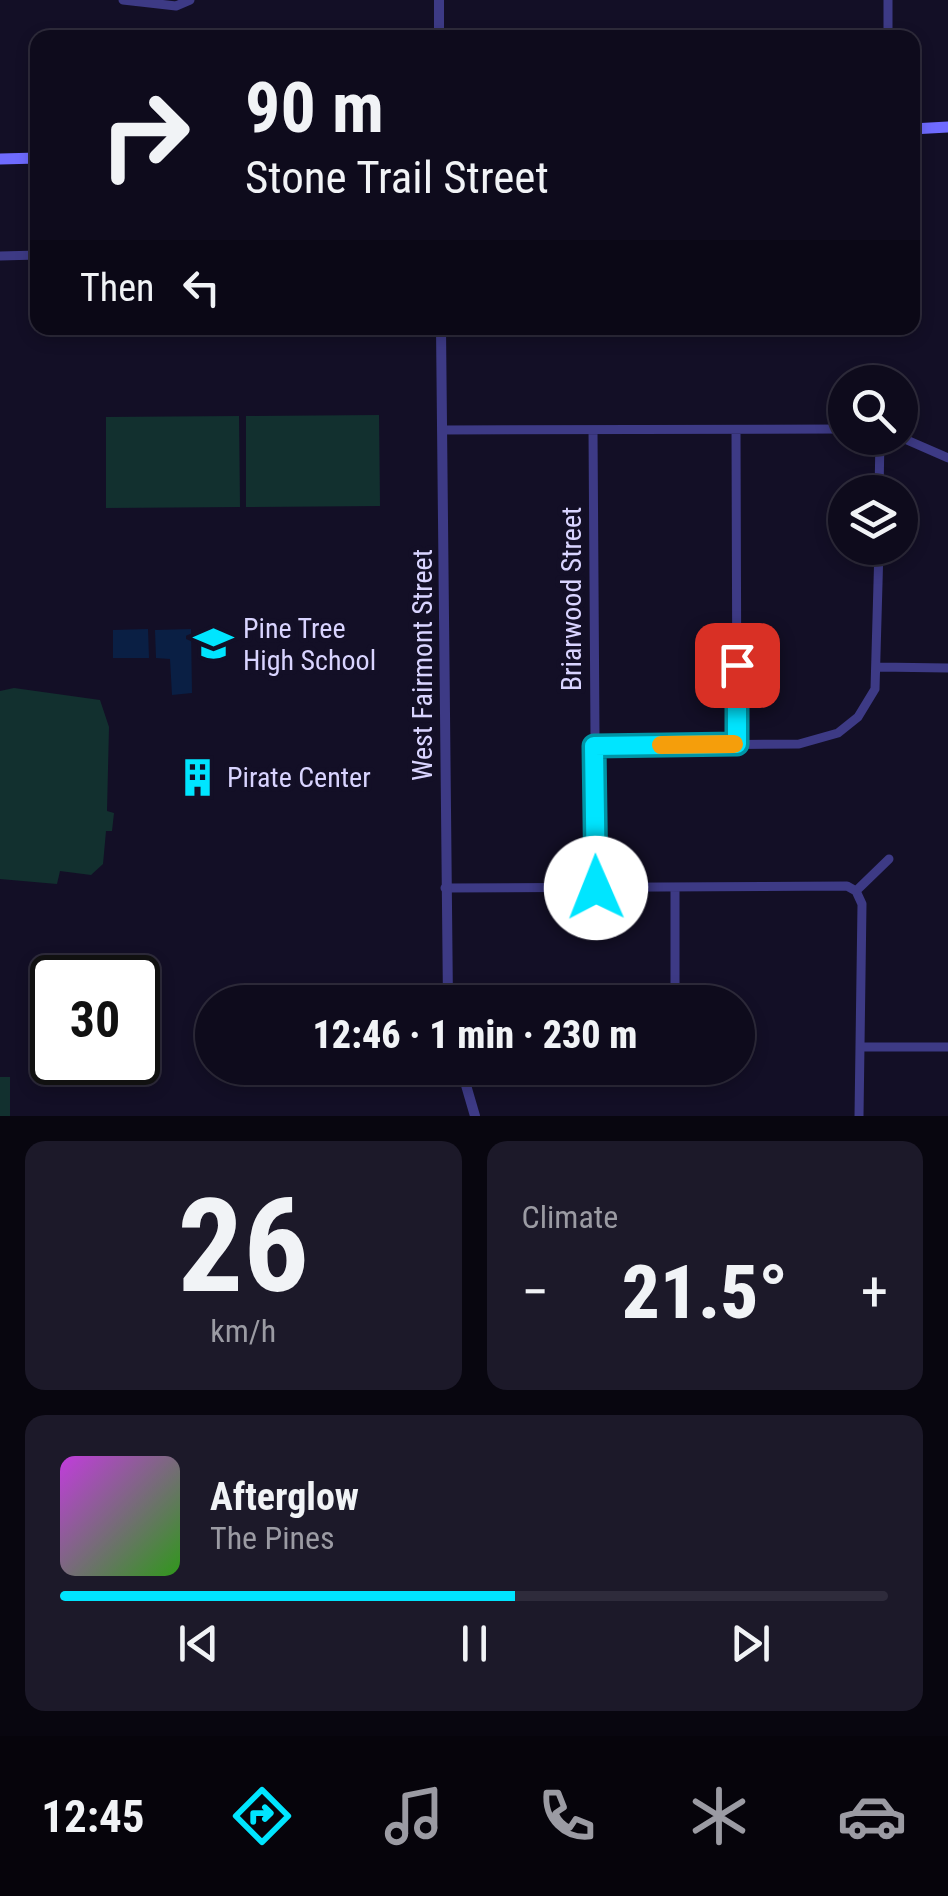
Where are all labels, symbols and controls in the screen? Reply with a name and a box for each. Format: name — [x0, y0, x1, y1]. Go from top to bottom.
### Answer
text: 90 m — [245, 67, 384, 149]
icon: right — [80, 70, 210, 200]
text: Stone Trail Street — [245, 151, 549, 204]
icon: left — [174, 260, 229, 315]
text: Then — [80, 266, 154, 310]
map controls — [828, 365, 918, 565]
button: search — [828, 365, 918, 455]
button: layers — [828, 475, 918, 565]
street label: Briarwood Street — [555, 507, 588, 691]
street label: West Fairmont Street — [406, 549, 439, 781]
place label: Pine Tree High School — [243, 612, 376, 677]
school or university icon: Pine Tree High School — [192, 623, 234, 665]
pin — [695, 623, 780, 708]
icon: arrive — [710, 638, 765, 693]
building icon: Pirate Center — [176, 756, 218, 798]
place label: Pirate Center — [227, 761, 371, 794]
position arrow — [544, 836, 648, 940]
speed limit sign: 30 — [30, 955, 160, 1085]
text: 12:46 · 1 min · 230 m — [313, 1013, 637, 1057]
text: 26 — [178, 1170, 309, 1323]
text: Climate — [522, 1198, 618, 1236]
text: 21.5° — [622, 1248, 788, 1336]
text: − — [522, 1260, 549, 1324]
text: + — [861, 1260, 888, 1324]
text: km/h — [210, 1312, 276, 1350]
text: Afterglow — [210, 1475, 359, 1519]
text: The Pines — [210, 1519, 335, 1557]
icon: previous — [171, 1616, 226, 1671]
icon: pause — [447, 1616, 502, 1671]
icon: next — [723, 1616, 778, 1671]
icon: directions — [227, 1781, 297, 1851]
icon: music — [379, 1781, 449, 1851]
icon: phone — [532, 1781, 602, 1851]
icon: climate — [684, 1781, 754, 1851]
icon: car — [837, 1781, 907, 1851]
text: 12:45 — [41, 1790, 145, 1843]

